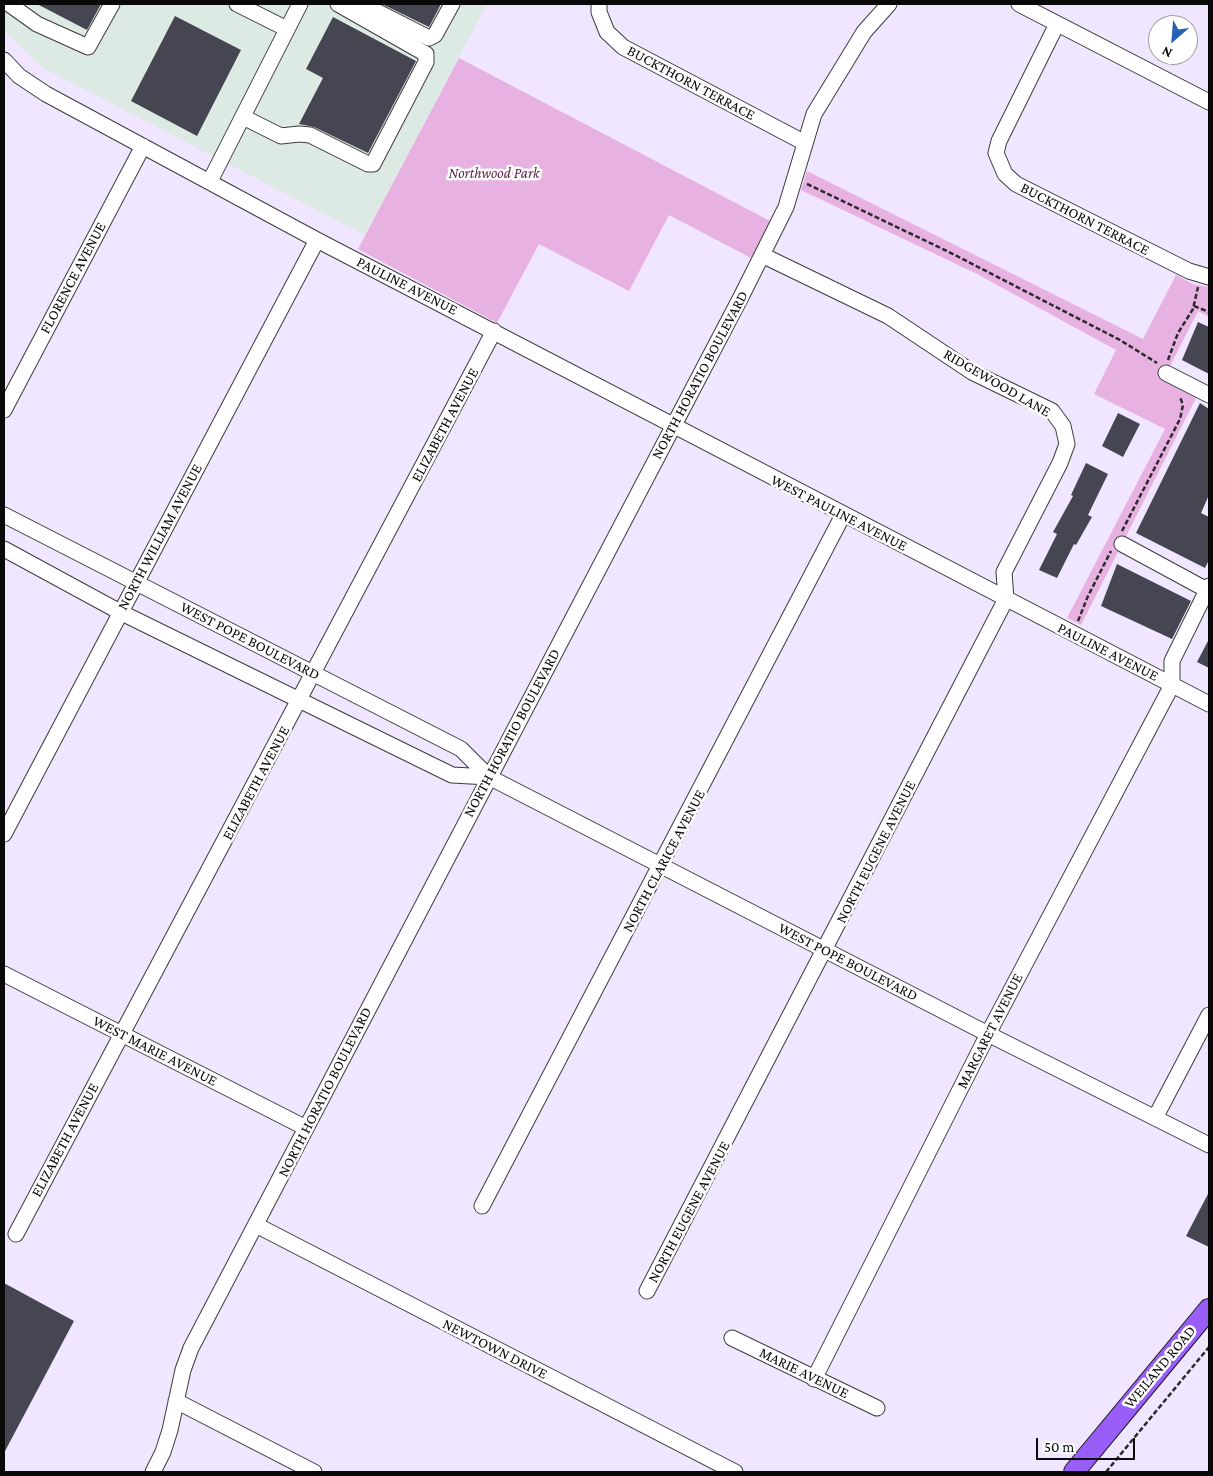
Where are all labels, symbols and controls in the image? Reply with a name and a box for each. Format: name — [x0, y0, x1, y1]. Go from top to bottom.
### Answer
north arrow — [1148, 15, 1198, 65]
street label: BUCKTHORN TERRACE — [624, 42, 758, 124]
text: N — [1159, 43, 1175, 62]
park label: Northwood Park — [448, 164, 540, 182]
street label: BUCKTHORN TERRACE — [1018, 179, 1152, 259]
street label: FLORENCE AVENUE — [36, 219, 110, 337]
street label: PAULINE AVENUE — [354, 253, 460, 319]
street label: NORTH HORATIO BOULEVARD — [648, 288, 752, 462]
street label: RIDGEWOOD LANE — [940, 345, 1054, 421]
street label: ELIZABETH AVENUE — [407, 365, 483, 485]
street label: NORTH WILLIAM AVENUE — [114, 461, 206, 613]
street label: WEST PAULINE AVENUE — [768, 471, 910, 555]
street label: WEST POPE BOULEVARD — [177, 598, 323, 684]
street label: PAULINE AVENUE — [1055, 619, 1161, 685]
street label: NORTH HORATIO BOULEVARD — [460, 646, 564, 820]
street label: ELIZABETH AVENUE — [218, 723, 294, 843]
street label: NORTH EUGENE AVENUE — [832, 778, 920, 926]
street label: NORTH CLARICE AVENUE — [619, 787, 709, 935]
street label: WEST POPE BOULEVARD — [775, 919, 921, 1005]
street label: MARGARET AVENUE — [953, 970, 1027, 1092]
street label: NORTH HORATIO BOULEVARD — [274, 1004, 376, 1180]
street label: WEST MARIE AVENUE — [90, 1012, 220, 1090]
street label: ELIZABETH AVENUE — [27, 1080, 103, 1200]
street label: NORTH EUGENE AVENUE — [644, 1138, 734, 1286]
street label: NEWTOWN DRIVE — [439, 1315, 551, 1383]
street label: WEILAND ROAD — [1120, 1322, 1200, 1412]
street label: MARIE AVENUE — [756, 1344, 852, 1402]
scale bar — [1038, 1428, 1137, 1460]
text: 50 m — [1044, 1439, 1074, 1455]

